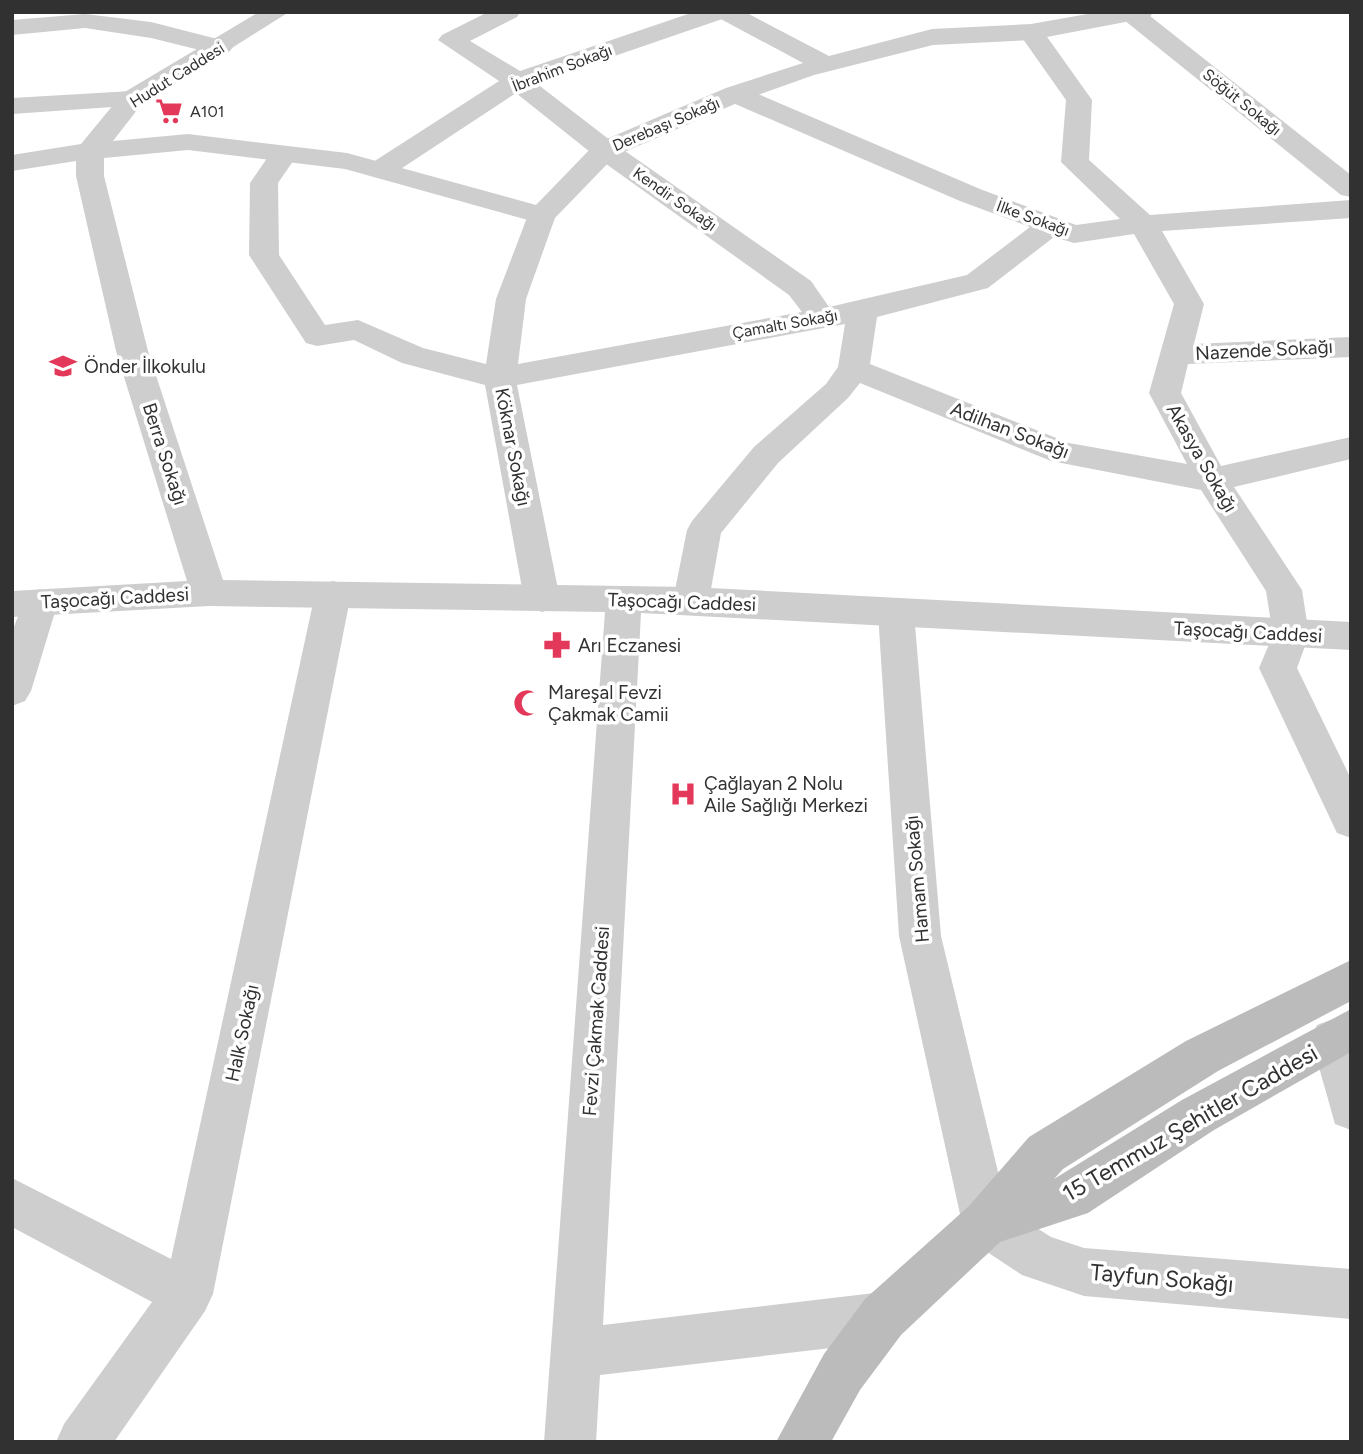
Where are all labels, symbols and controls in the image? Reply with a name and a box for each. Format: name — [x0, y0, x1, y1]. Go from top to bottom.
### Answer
street label: Hudut Caddesi — [126, 38, 228, 112]
street label: İbrahim Sokağı — [509, 40, 615, 96]
street label: Söğüt Sokağı — [1199, 65, 1285, 139]
street label: Derebaşı Sokağı — [610, 93, 722, 155]
supermarket icon: A101 — [154, 96, 184, 126]
place label: A101 — [190, 102, 224, 121]
street label: Kendir Sokağı — [630, 163, 720, 235]
street label: İlke Sokağı — [994, 196, 1072, 240]
street label: Çamaltı Sokağı — [731, 305, 839, 343]
street label: Nazende Sokağı — [1195, 335, 1333, 365]
school or university icon: Önder İlkokulu — [48, 351, 78, 381]
place label: Önder İlkokulu — [84, 355, 206, 378]
street label: Köknar Sokağı — [490, 386, 536, 508]
street label: Adilhan Sokağı — [948, 397, 1072, 463]
street label: Berra Sokağı — [138, 400, 192, 508]
street label: Akasya Sokağı — [1162, 400, 1242, 516]
street label: Taşocağı Caddesi — [40, 583, 190, 613]
street label: Taşocağı Caddesi — [607, 588, 757, 616]
street label: Taşocağı Caddesi — [1173, 617, 1323, 647]
pharmacy icon: Arı Eczanesi — [542, 630, 572, 660]
place label: Arı Eczanesi — [578, 634, 681, 657]
place label: Mareşal Fevzi Çakmak Camii — [548, 681, 669, 726]
mosque icon: Mareşal Fevzi Çakmak Camii — [512, 688, 542, 718]
place label: Çağlayan 2 Nolu Aile Sağlığı Merkezi — [704, 772, 868, 817]
hospital icon: Çağlayan 2 Nolu Aile Sağlığı Merkezi — [668, 779, 698, 809]
street label: Hamam Sokağı — [900, 814, 934, 944]
street label: Fevzi Çakmak Caddesi — [578, 925, 614, 1117]
street label: Halk Sokağı — [220, 982, 264, 1084]
street label: 15 Temmuz Şehitler Caddesi — [1058, 1038, 1322, 1208]
street label: Tayfun Sokağı — [1089, 1258, 1235, 1298]

